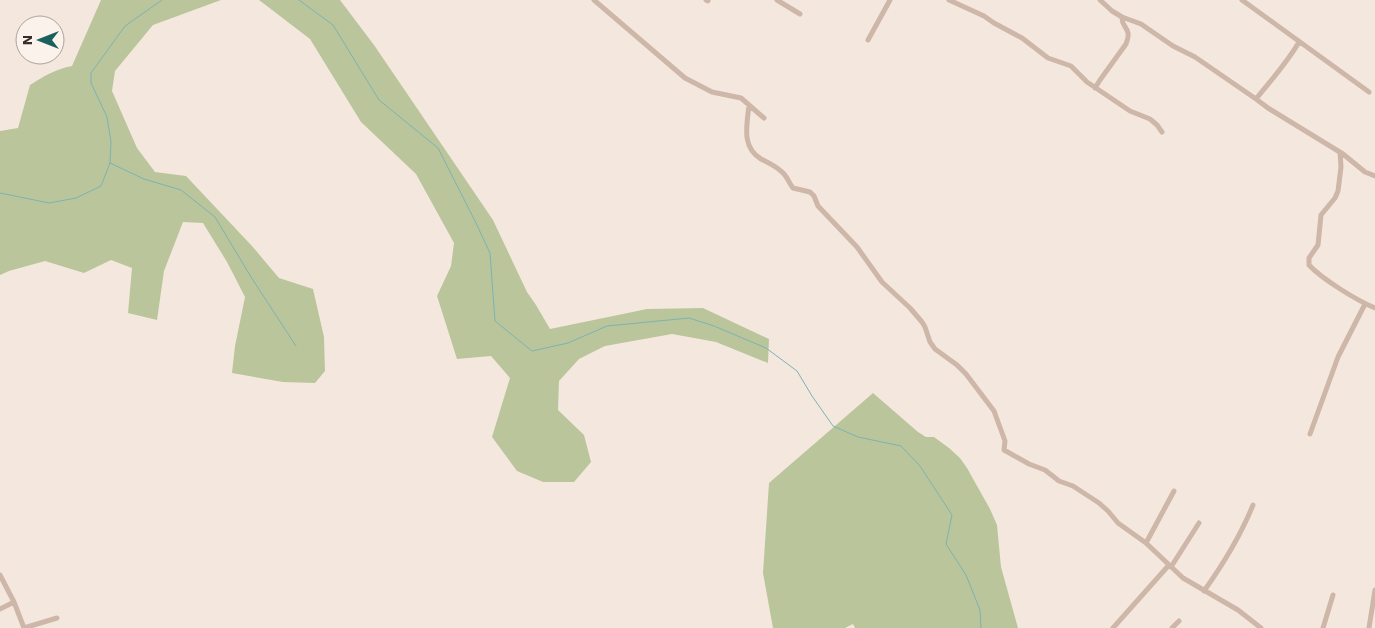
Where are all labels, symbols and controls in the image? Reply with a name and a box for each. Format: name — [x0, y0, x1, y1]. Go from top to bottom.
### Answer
north arrow — [15, 15, 65, 65]
text: N — [19, 35, 35, 45]

